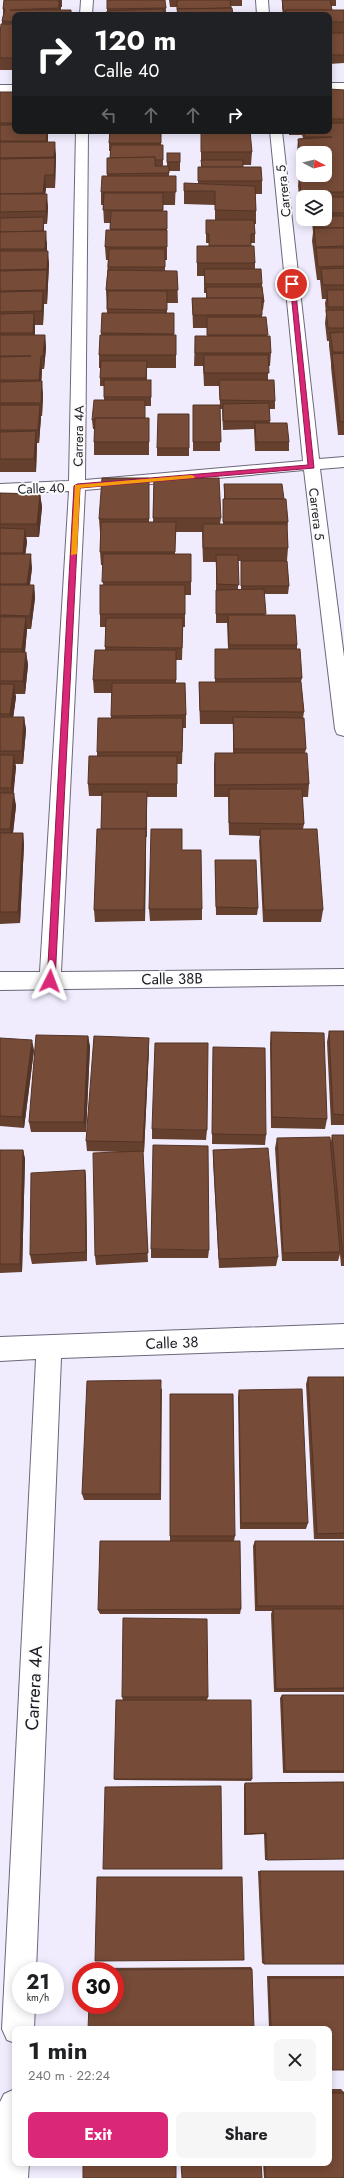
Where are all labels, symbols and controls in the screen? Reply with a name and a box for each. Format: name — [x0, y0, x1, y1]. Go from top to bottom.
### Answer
text: 120 m — [94, 20, 177, 61]
icon: right — [28, 28, 80, 80]
text: Calle 40 — [94, 58, 159, 84]
icon: left — [98, 104, 120, 126]
icon: ahead — [140, 104, 162, 126]
icon: ahead — [182, 104, 204, 126]
icon: right — [224, 104, 246, 126]
north arrow — [296, 146, 332, 182]
map controls — [296, 146, 332, 226]
street label: Carrera 5 — [271, 164, 296, 218]
button: layers — [296, 190, 332, 226]
pin — [275, 267, 309, 301]
icon: arrive — [281, 273, 303, 295]
street label: Carrera 4A — [68, 405, 89, 467]
street label: Calle 40 — [17, 478, 65, 499]
street label: Carrera 5 — [304, 487, 329, 541]
position arrow — [29, 960, 71, 1002]
street label: Calle 38B — [141, 967, 203, 991]
street label: Calle 38 — [145, 1331, 199, 1355]
street label: Carrera 4A — [19, 1645, 49, 1731]
speed limit sign: 30 — [72, 1962, 124, 2014]
text: 21 — [26, 1968, 50, 1997]
text: km/h — [27, 1990, 49, 2005]
text: 1 min — [28, 2033, 88, 2068]
button: close — [274, 2039, 316, 2081]
text: 240 m · 22:24 — [28, 2066, 110, 2085]
button: Exit — [28, 2112, 168, 2158]
button: Share — [176, 2112, 316, 2158]

